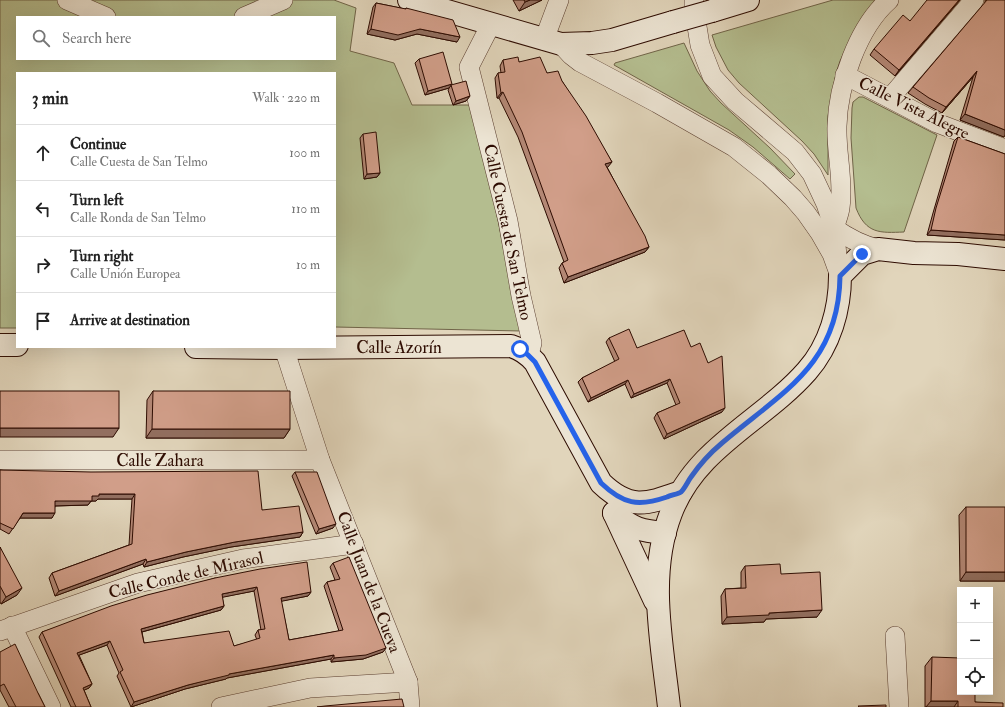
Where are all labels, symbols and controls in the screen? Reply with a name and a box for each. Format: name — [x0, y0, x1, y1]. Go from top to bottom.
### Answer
search box — [16, 16, 336, 60]
icon: search — [30, 27, 52, 49]
text: Search here — [62, 29, 131, 48]
street label: Calle Vista Alegre — [855, 72, 973, 144]
text: 3 min — [32, 88, 69, 109]
text: Walk · 220 m — [252, 90, 320, 106]
text: Continue — [70, 135, 126, 154]
icon: ahead — [32, 142, 54, 164]
street label: Calle Cuesta de San Telmo — [479, 142, 537, 322]
text: 100 m — [289, 145, 320, 161]
text: Calle Cuesta de San Telmo — [70, 154, 208, 170]
text: Turn left — [70, 191, 124, 210]
icon: left — [32, 198, 54, 220]
text: 110 m — [291, 201, 320, 217]
text: Calle Ronda de San Telmo — [70, 210, 206, 226]
route end — [853, 245, 871, 263]
text: Turn right — [70, 247, 133, 266]
icon: right — [32, 254, 54, 276]
text: 10 m — [296, 257, 320, 273]
text: Calle Unión Europea — [70, 266, 180, 282]
icon: arrive — [32, 310, 54, 332]
text: Arrive at destination — [70, 311, 190, 330]
street label: Calle Azorín — [356, 337, 442, 358]
route start — [511, 340, 529, 358]
street label: Calle Zahara — [116, 450, 205, 471]
street label: Calle Juan de la Cueva — [331, 508, 406, 657]
street label: Calle Conde de Mirasol — [106, 547, 266, 603]
map controls — [957, 587, 993, 695]
button: + — [957, 587, 993, 623]
button: − — [957, 623, 993, 659]
button: locate — [957, 659, 993, 695]

